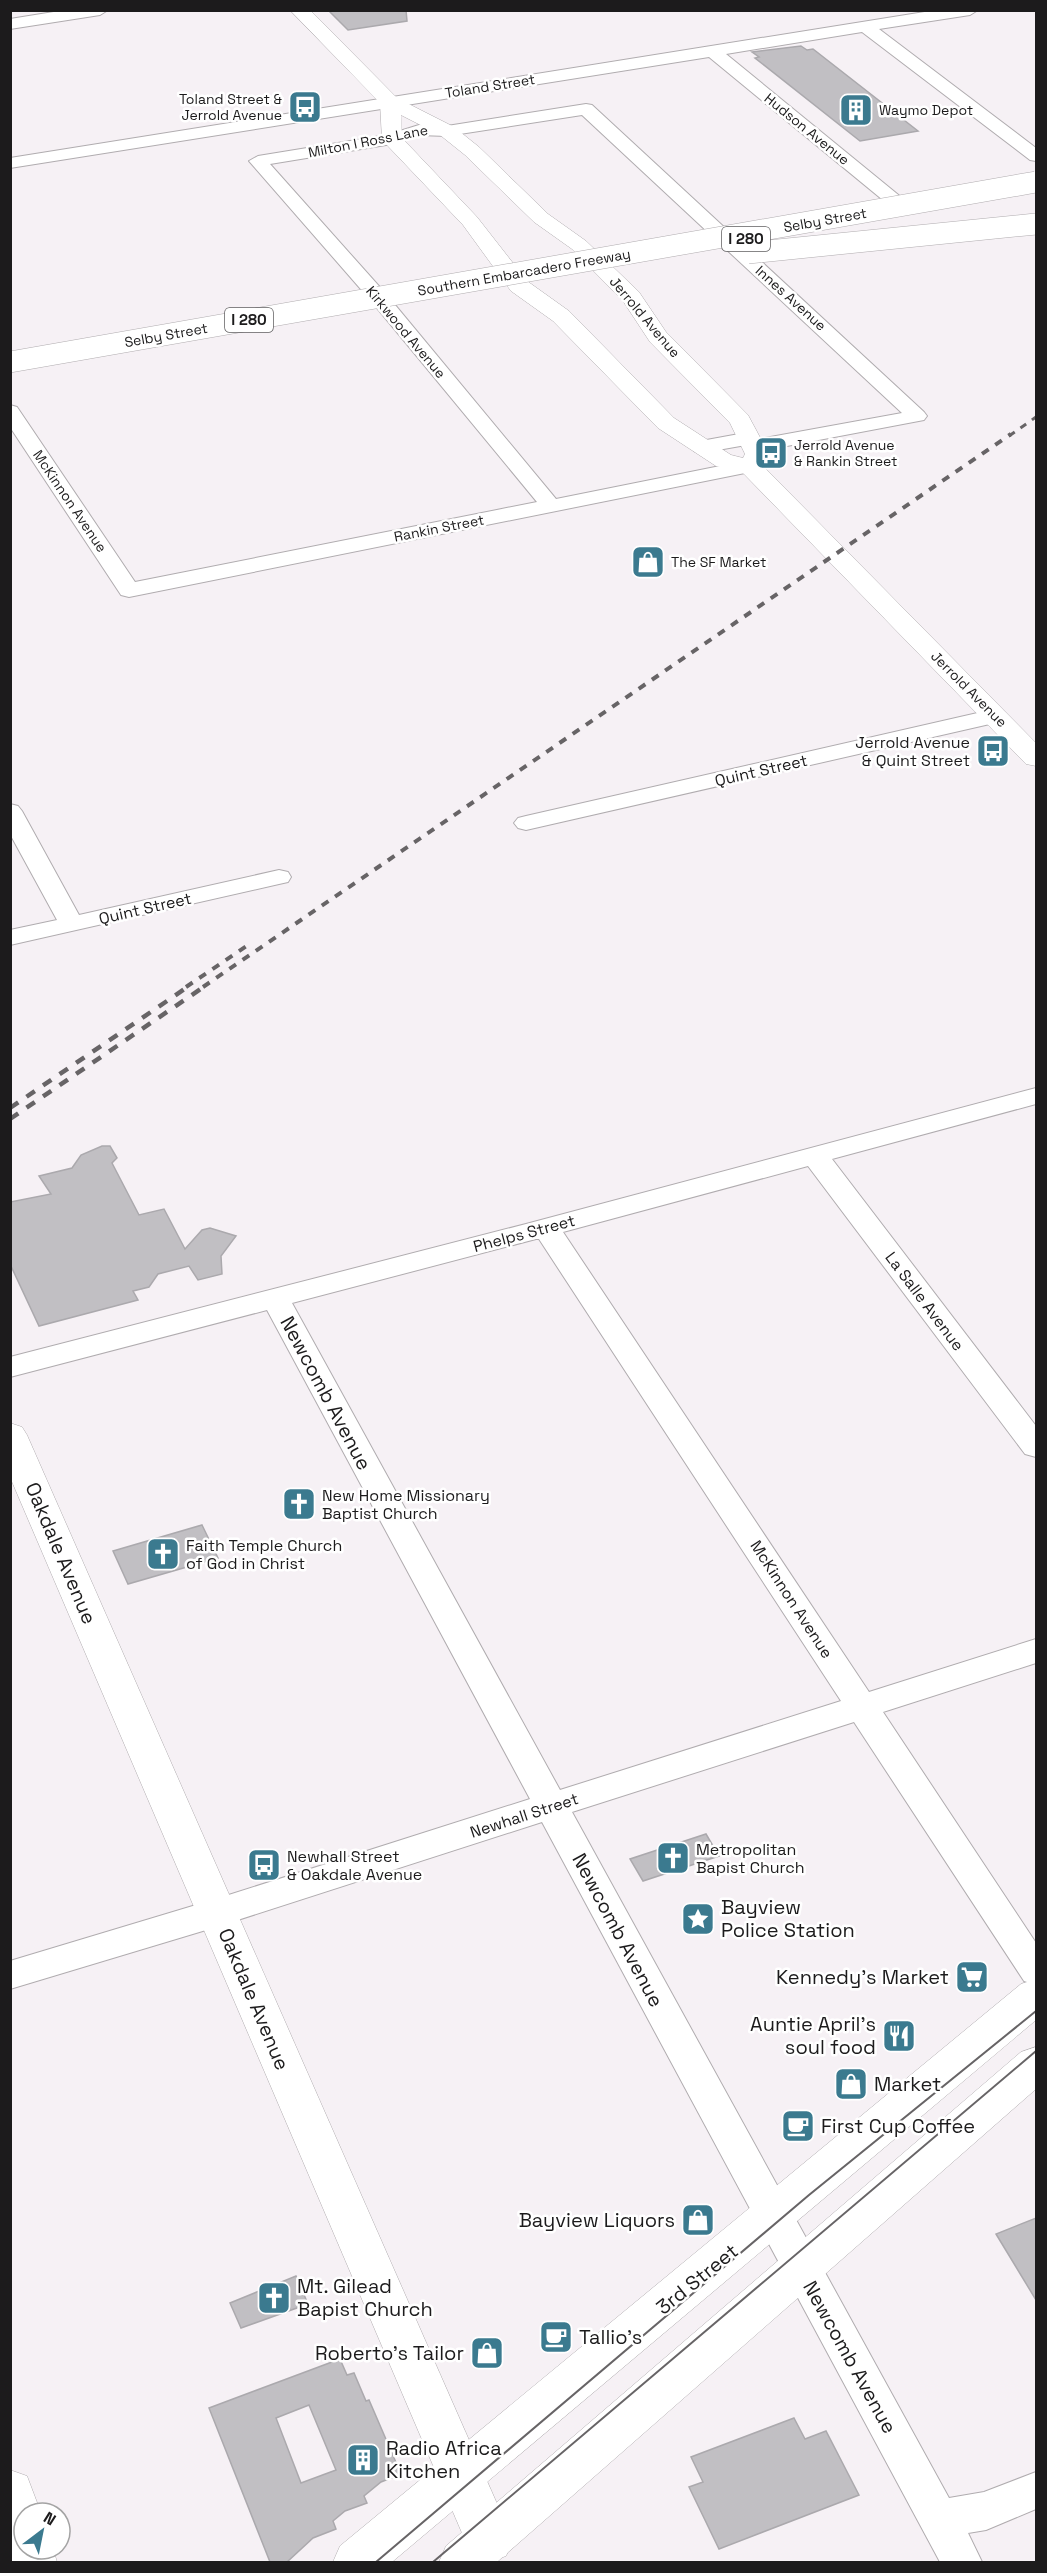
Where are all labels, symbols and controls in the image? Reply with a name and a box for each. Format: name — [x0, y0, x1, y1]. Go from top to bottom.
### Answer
street label: Toland Street — [444, 70, 536, 102]
bus stop icon: Toland Street & Jerrold Avenue — [287, 89, 323, 125]
street label: Hudson Avenue — [761, 89, 853, 169]
place label: Toland Street & Jerrold Avenue — [179, 90, 283, 124]
building icon: Waymo Depot — [838, 92, 874, 128]
place label: Waymo Depot — [879, 101, 973, 119]
street label: Milton I Ross Lane — [307, 121, 429, 161]
street label: Selby Street — [782, 204, 868, 236]
road number: I 280 — [722, 227, 770, 251]
street label: Southern Embarcadero Freeway — [416, 244, 632, 300]
street label: Innes Avenue — [752, 261, 830, 335]
street label: Jerrold Avenue — [606, 273, 684, 361]
street label: Kirkwood Avenue — [362, 282, 450, 382]
road number: I 280 — [225, 308, 273, 332]
street label: Selby Street — [123, 319, 209, 351]
bus stop icon: Jerrold Avenue & Rankin Street — [753, 435, 789, 471]
place label: Jerrold Avenue & Rankin Street — [794, 436, 897, 470]
street label: McKinnon Avenue — [29, 446, 111, 556]
street label: Rankin Street — [392, 510, 486, 546]
shop icon: The SF Market — [630, 544, 666, 580]
place label: The SF Market — [671, 553, 766, 571]
street label: Jerrold Avenue — [927, 647, 1011, 731]
place label: Jerrold Avenue & Quint Street — [855, 732, 970, 771]
bus stop icon: Jerrold Avenue & Quint Street — [975, 733, 1011, 769]
street label: Quint Street — [713, 750, 809, 791]
street label: Quint Street — [97, 888, 193, 929]
street label: Phelps Street — [471, 1210, 577, 1257]
street label: La Salle Avenue — [880, 1248, 969, 1355]
street label: Newcomb Avenue — [274, 1312, 378, 1474]
street label: Oakdale Avenue — [19, 1478, 103, 1628]
place label: New Home Missionary Baptist Church — [322, 1485, 490, 1524]
church icon: New Home Missionary Baptist Church — [281, 1486, 317, 1522]
place label: Faith Temple Church of God in Christ — [186, 1535, 342, 1574]
church icon: Faith Temple Church of God in Christ — [145, 1536, 181, 1572]
street label: McKinnon Avenue — [746, 1536, 838, 1662]
street label: Newhall Street — [467, 1788, 581, 1843]
place label: Metropolitan Bapist Church — [696, 1839, 805, 1878]
church icon: Metropolitan Bapist Church — [655, 1840, 691, 1876]
place label: Newhall Street & Oakdale Avenue — [287, 1846, 422, 1885]
bus stop icon: Newhall Street & Oakdale Avenue — [246, 1847, 282, 1883]
street label: Newcomb Avenue — [566, 1849, 670, 2011]
place label: Bayview Police Station — [721, 1894, 855, 1943]
place icon: Bayview Police Station — [680, 1901, 716, 1937]
street label: Oakdale Avenue — [212, 1924, 296, 2074]
supermarket icon: Kennedy's Market — [954, 1959, 990, 1995]
place label: Kennedy's Market — [776, 1964, 949, 1990]
place label: Auntie April's soul food — [750, 2011, 876, 2060]
restaurant icon: Auntie April's soul food — [881, 2018, 917, 2054]
shop icon: Market — [833, 2066, 869, 2102]
place label: Market — [874, 2071, 941, 2097]
cafe icon: First Cup Coffee — [780, 2108, 816, 2144]
place label: First Cup Coffee — [821, 2113, 975, 2139]
shop icon: Bayview Liquors — [680, 2202, 716, 2238]
place label: Bayview Liquors — [519, 2207, 675, 2233]
street label: 3rd Street — [651, 2238, 743, 2320]
place label: Mt. Gilead Bapist Church — [297, 2273, 433, 2322]
street label: Newcomb Avenue — [797, 2276, 903, 2438]
church icon: Mt. Gilead Bapist Church — [256, 2280, 292, 2316]
cafe icon: Tallio’s — [538, 2319, 574, 2355]
place label: Tallio’s — [579, 2324, 642, 2350]
shop icon: Roberto's Tailor — [469, 2335, 505, 2371]
place label: Roberto's Tailor — [315, 2340, 464, 2366]
place label: Radio Africa Kitchen — [386, 2435, 502, 2484]
building icon: Radio Africa Kitchen — [345, 2442, 381, 2478]
north arrow — [12, 2501, 72, 2561]
text: N — [40, 2507, 60, 2530]

